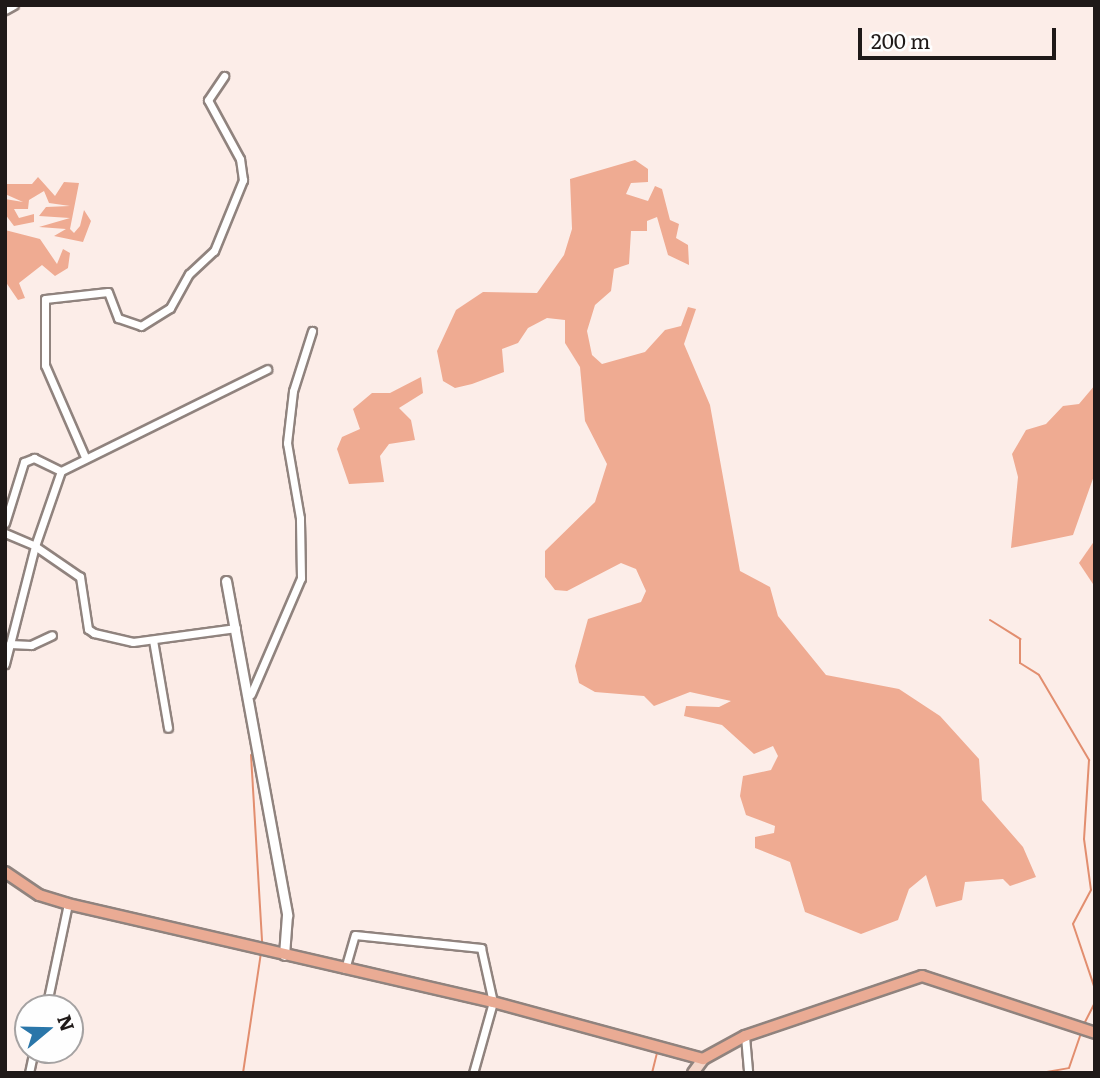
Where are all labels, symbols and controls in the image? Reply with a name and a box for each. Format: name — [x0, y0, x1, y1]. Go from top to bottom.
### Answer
scale bar — [862, 14, 1060, 58]
text: 200 m — [871, 24, 931, 55]
north arrow — [14, 994, 84, 1064]
text: N — [51, 1011, 83, 1035]

